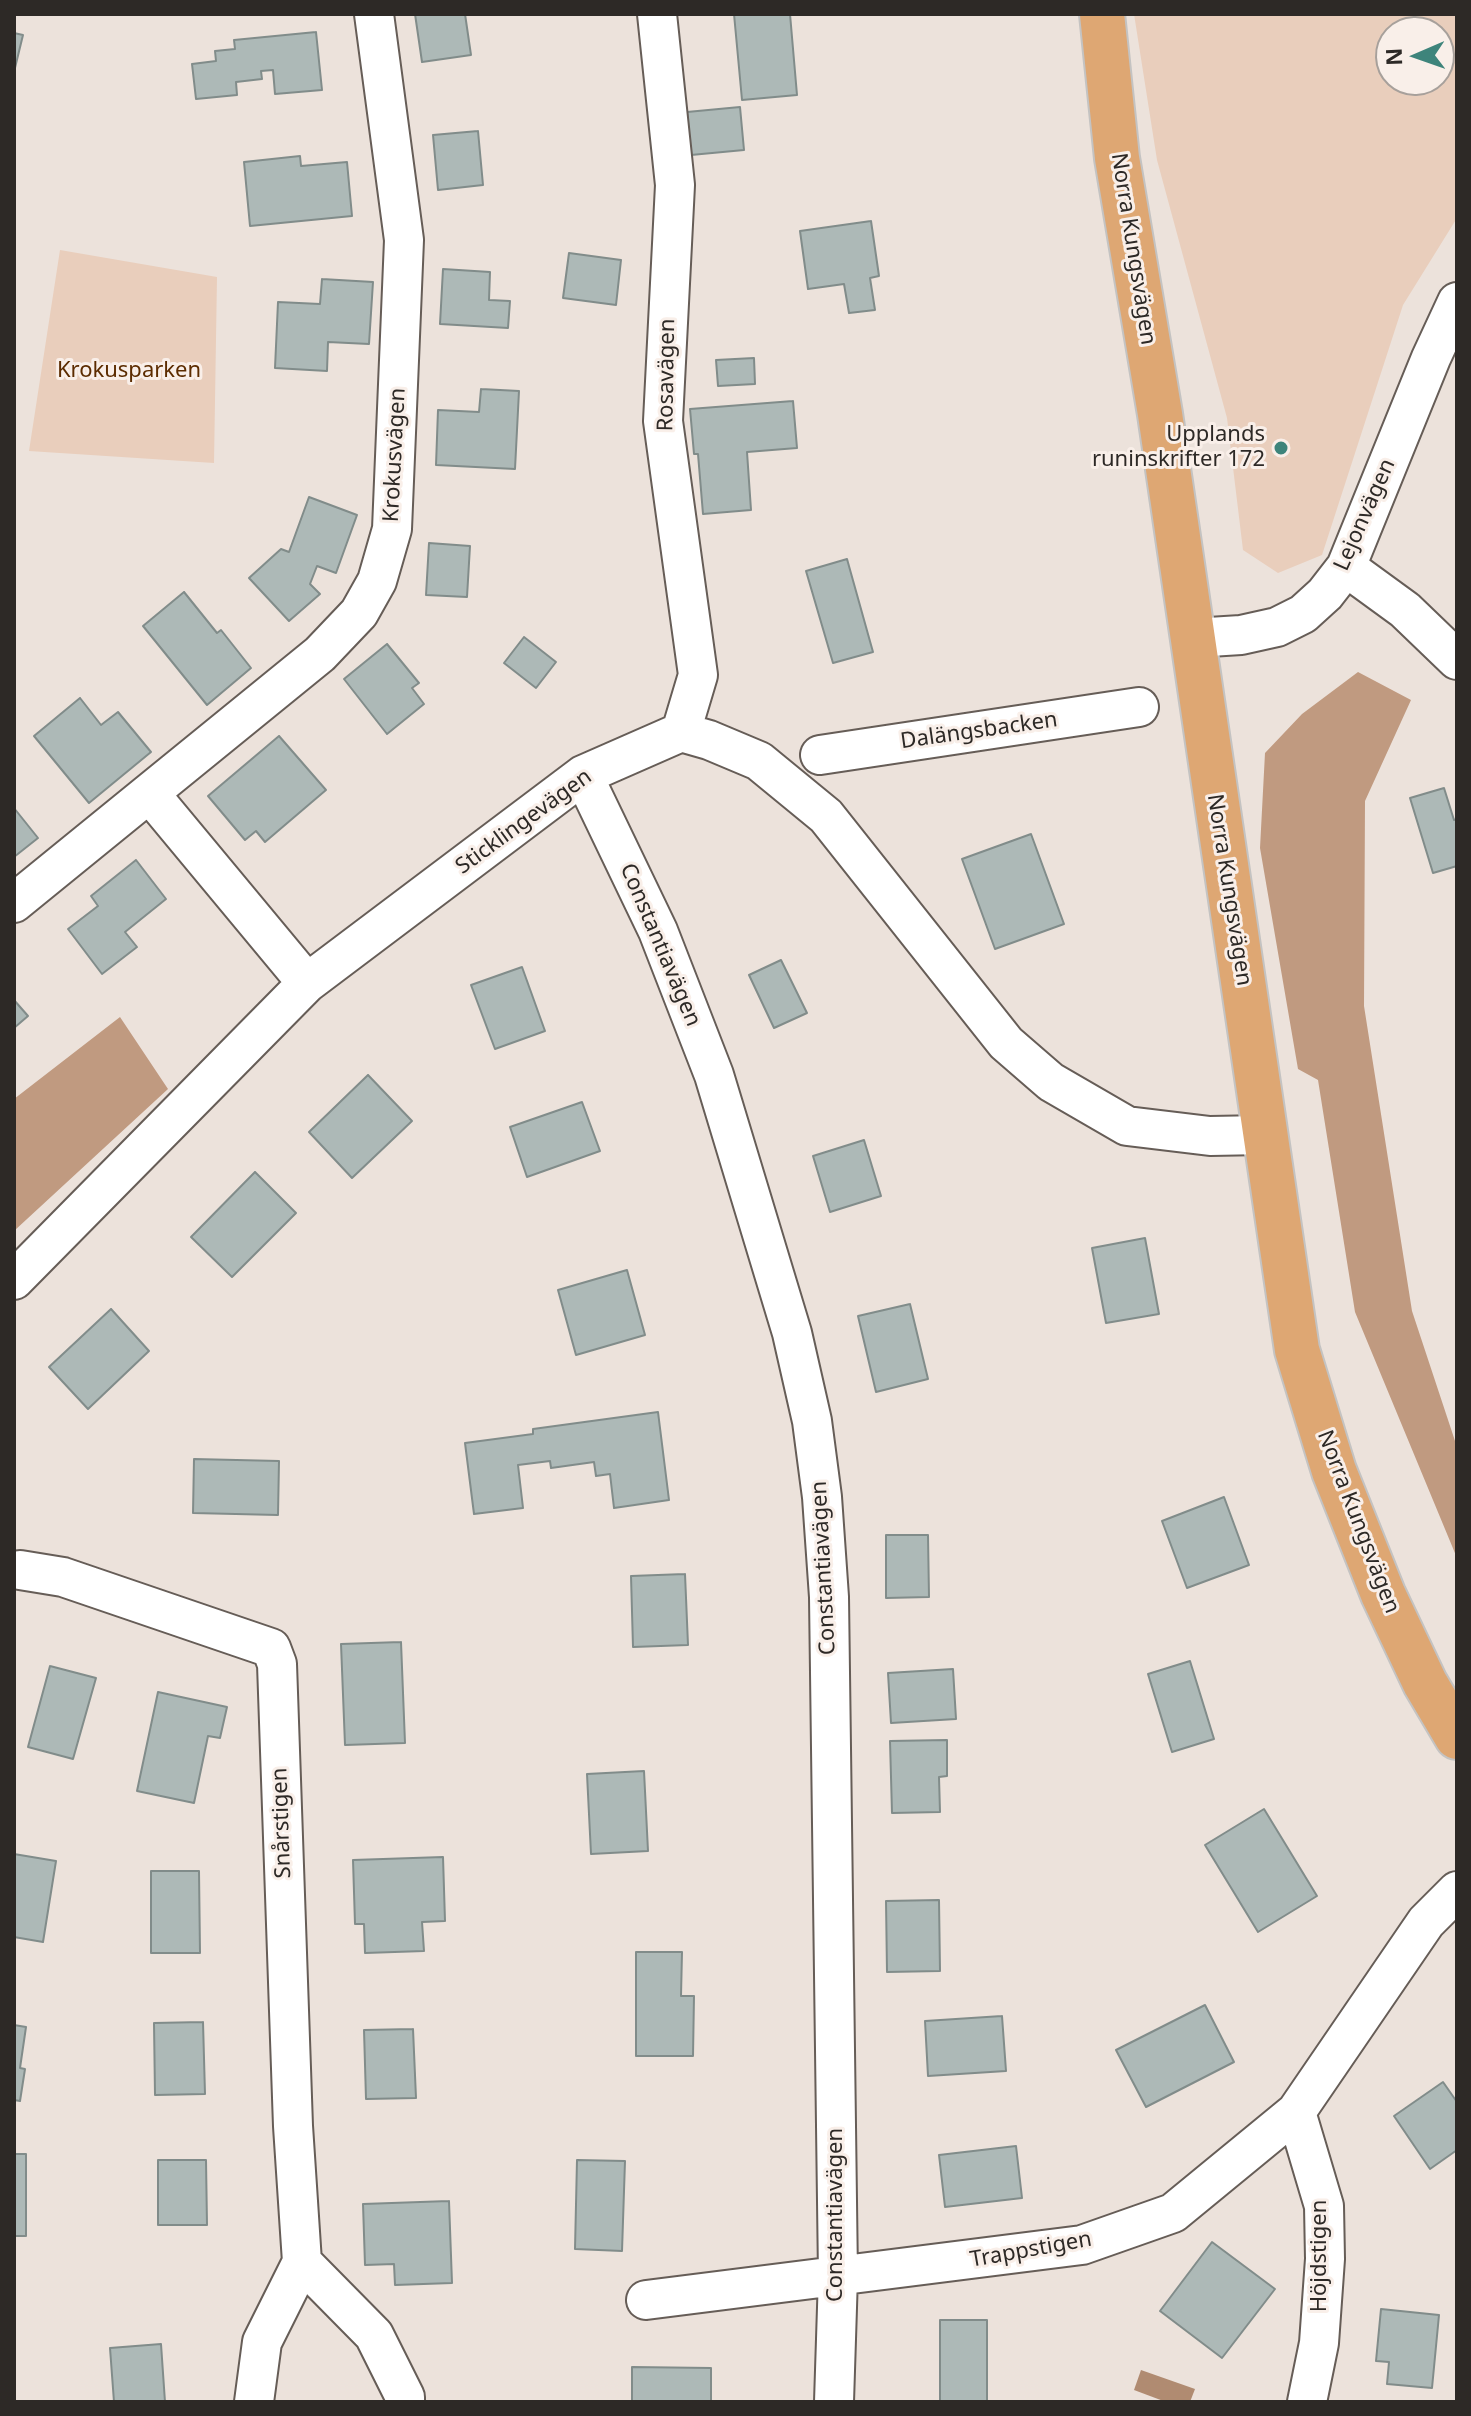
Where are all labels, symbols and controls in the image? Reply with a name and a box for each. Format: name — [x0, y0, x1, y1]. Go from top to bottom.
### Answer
north arrow — [1375, 16, 1455, 96]
text: N — [1378, 47, 1408, 66]
street label: Norra Kungsvägen — [1105, 151, 1161, 347]
street label: Rosavägen — [653, 318, 681, 432]
park label: Krokusparken — [57, 358, 201, 384]
street label: Krokusvägen — [378, 387, 412, 523]
place label: Upplands runinskrifter 172 — [1092, 422, 1265, 474]
marker: Upplands runinskrifter 172 — [1272, 439, 1290, 457]
street label: Lejonvägen — [1329, 455, 1401, 575]
street label: Dalängsbacken — [899, 707, 1059, 755]
street label: Sticklingevägen — [451, 764, 597, 880]
street label: Norra Kungsvägen — [1201, 792, 1257, 988]
street label: Constantiavägen — [614, 860, 706, 1030]
street label: Norra Kungsvägen — [1311, 1427, 1405, 1617]
street label: Constantiavägen — [806, 1480, 842, 1656]
street label: Snårstigen — [267, 1767, 297, 1879]
street label: Constantiavägen — [823, 2128, 849, 2302]
street label: Höjdstigen — [1307, 2200, 1333, 2312]
street label: Trappstigen — [968, 2226, 1094, 2274]

